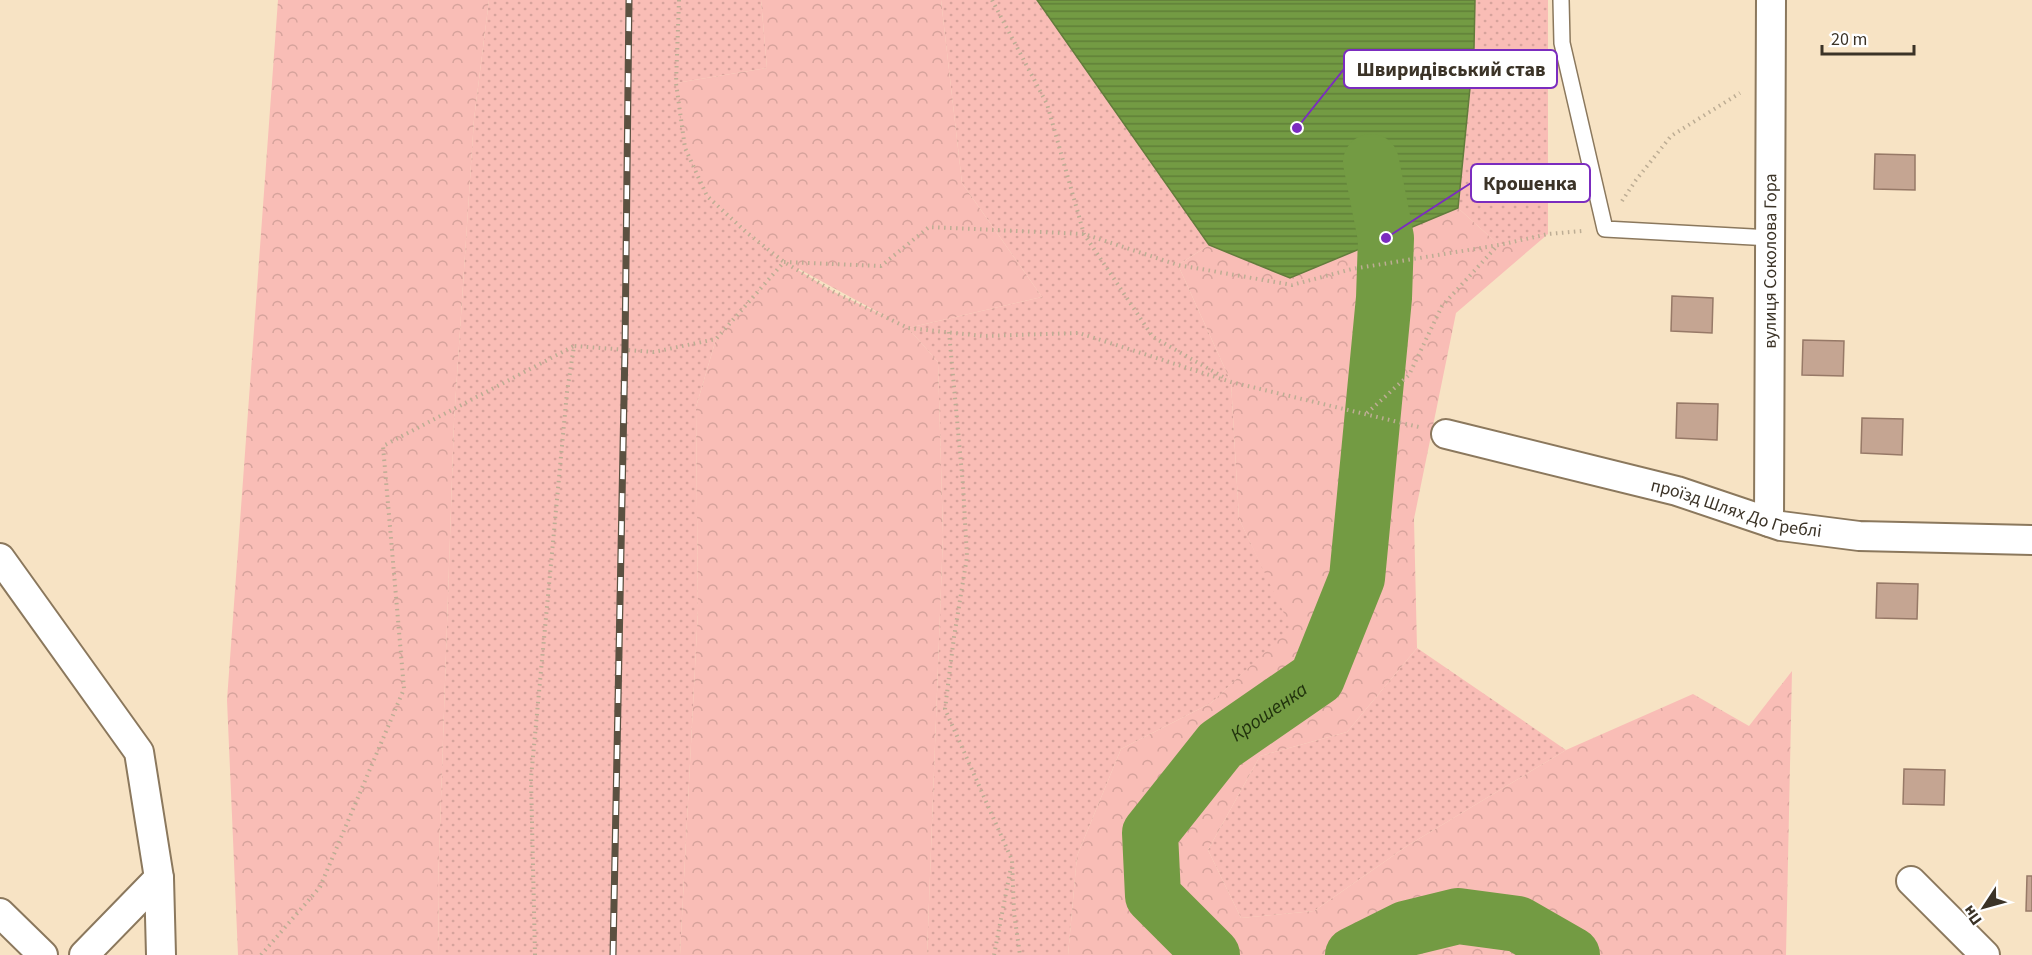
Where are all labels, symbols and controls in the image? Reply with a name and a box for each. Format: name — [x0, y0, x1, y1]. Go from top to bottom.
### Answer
scale bar — [1822, 18, 1914, 56]
text: 20 m — [1831, 27, 1867, 52]
callout: Швиридівський став — [1344, 50, 1557, 88]
text: Швиридівський став — [1357, 56, 1546, 84]
callout: Крошенка — [1471, 164, 1590, 202]
text: Крошенка — [1483, 170, 1577, 198]
street label: вулиця Соколова Гора — [1758, 173, 1783, 349]
street label: проїзд Шлях До Греблі — [1648, 473, 1823, 544]
water label: Крошенка — [1225, 675, 1314, 749]
north arrow — [1954, 877, 2014, 937]
text: Пн — [1958, 901, 1987, 930]

